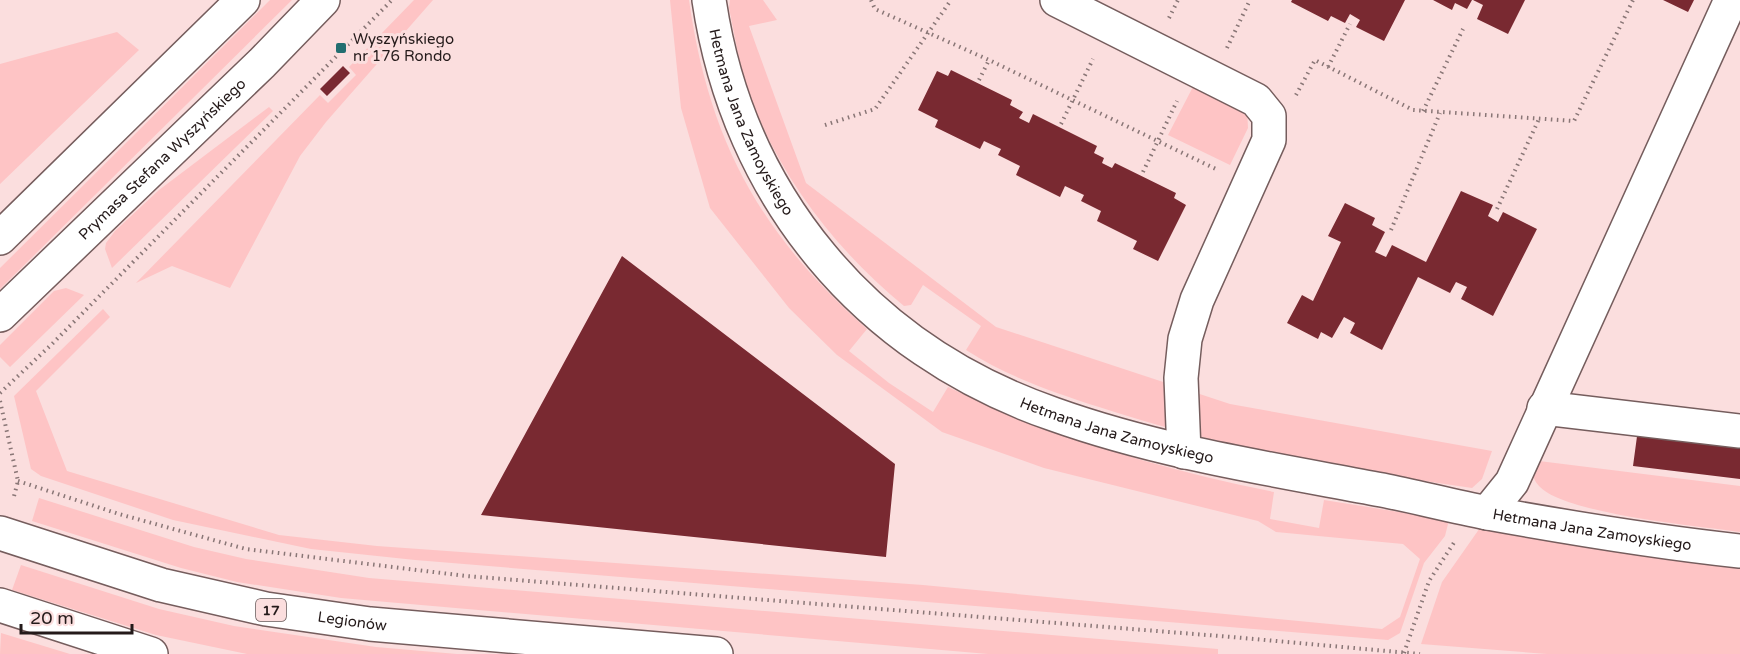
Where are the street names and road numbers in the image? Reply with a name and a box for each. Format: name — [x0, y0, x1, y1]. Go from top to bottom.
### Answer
street label: Hetmana Jana Zamoyskiego — [705, 27, 797, 219]
street label: Prymasa Stefana Wyszyńskiego — [75, 74, 250, 244]
street label: Hetmana Jana Zamoyskiego — [1017, 393, 1215, 467]
street label: Hetmana Jana Zamoyskiego — [1491, 505, 1693, 554]
road number: 17 — [256, 599, 286, 621]
street label: Legionów — [317, 608, 388, 634]

